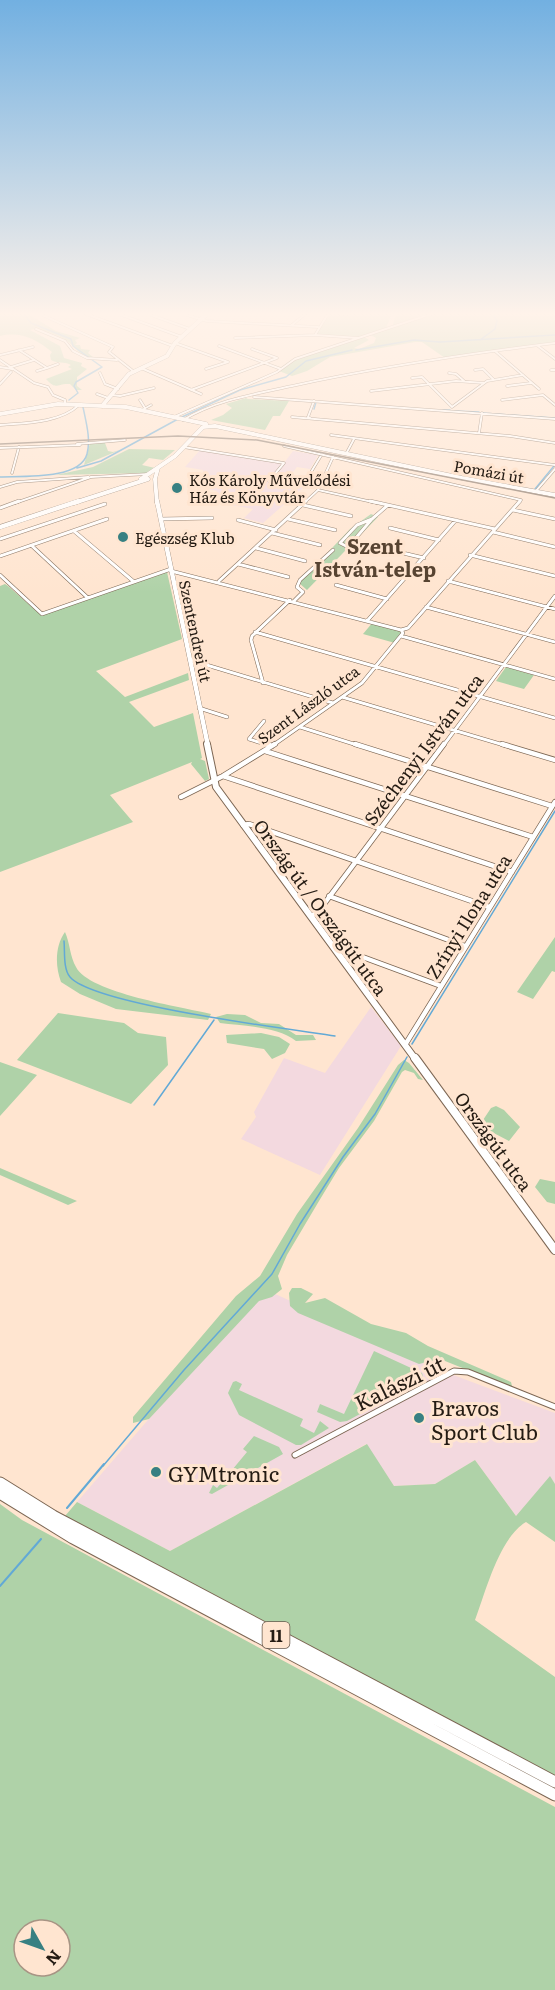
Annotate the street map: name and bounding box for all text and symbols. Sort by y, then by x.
street label: Pomázi út [452,454,526,488]
place label: Kós Károly Művelődési Ház és Könyvtár [189,468,351,508]
marker: Kós Károly Művelődési Ház és Könyvtár [170,481,184,495]
place label: Egészség Klub [135,526,235,549]
marker: Egészség Klub [116,530,130,544]
district label: Szent István-telep [314,530,436,583]
street label: Szentendrei út [174,578,218,684]
street label: Szent László utca [252,659,365,749]
street label: Széchenyi István utca [357,667,489,831]
street label: Ország út / Országút utca [248,813,395,1001]
street label: Zrínyi Ilona utca [419,848,517,984]
street label: Országút utca [449,1086,540,1197]
street label: Kalászi út [349,1347,450,1417]
place label: Bravos Sport Club [431,1391,538,1446]
marker: Bravos Sport Club [412,1411,426,1425]
place label: GYMtronic [168,1457,279,1488]
marker: GYMtronic [149,1465,163,1479]
road number: 11 [262,1622,290,1648]
north arrow [12,1918,72,1978]
text: N [41,1945,68,1971]

